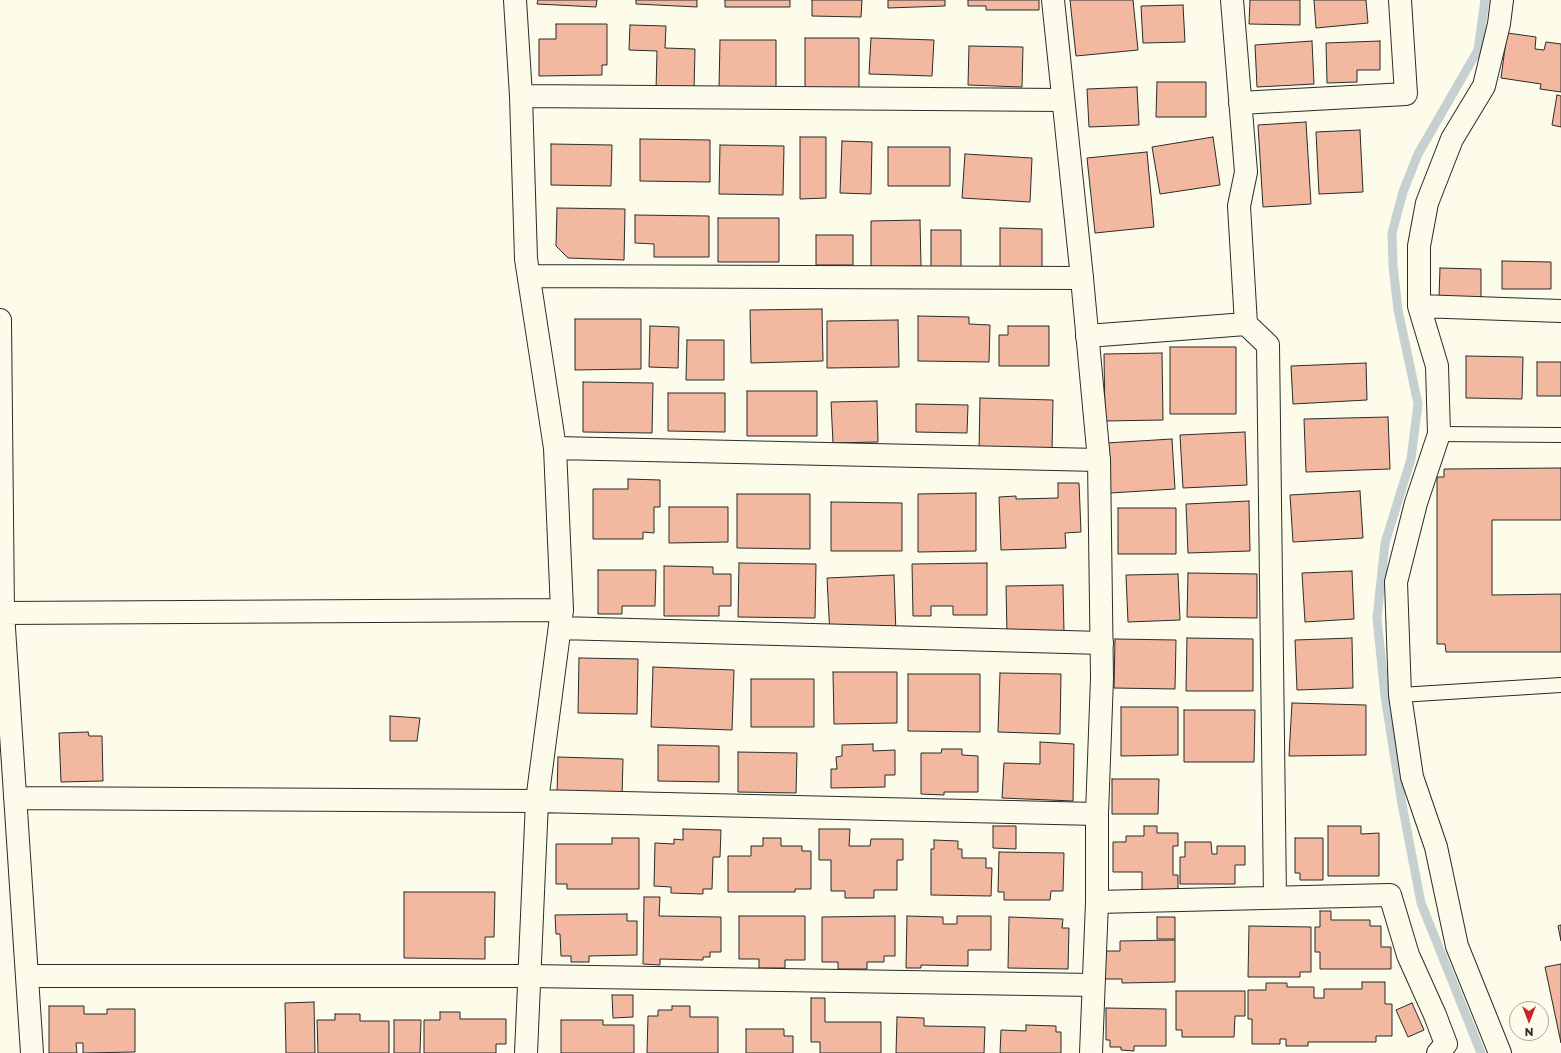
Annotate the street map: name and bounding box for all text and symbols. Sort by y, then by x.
north arrow [1509,1001,1549,1041]
text: N [1525,1025,1533,1039]

